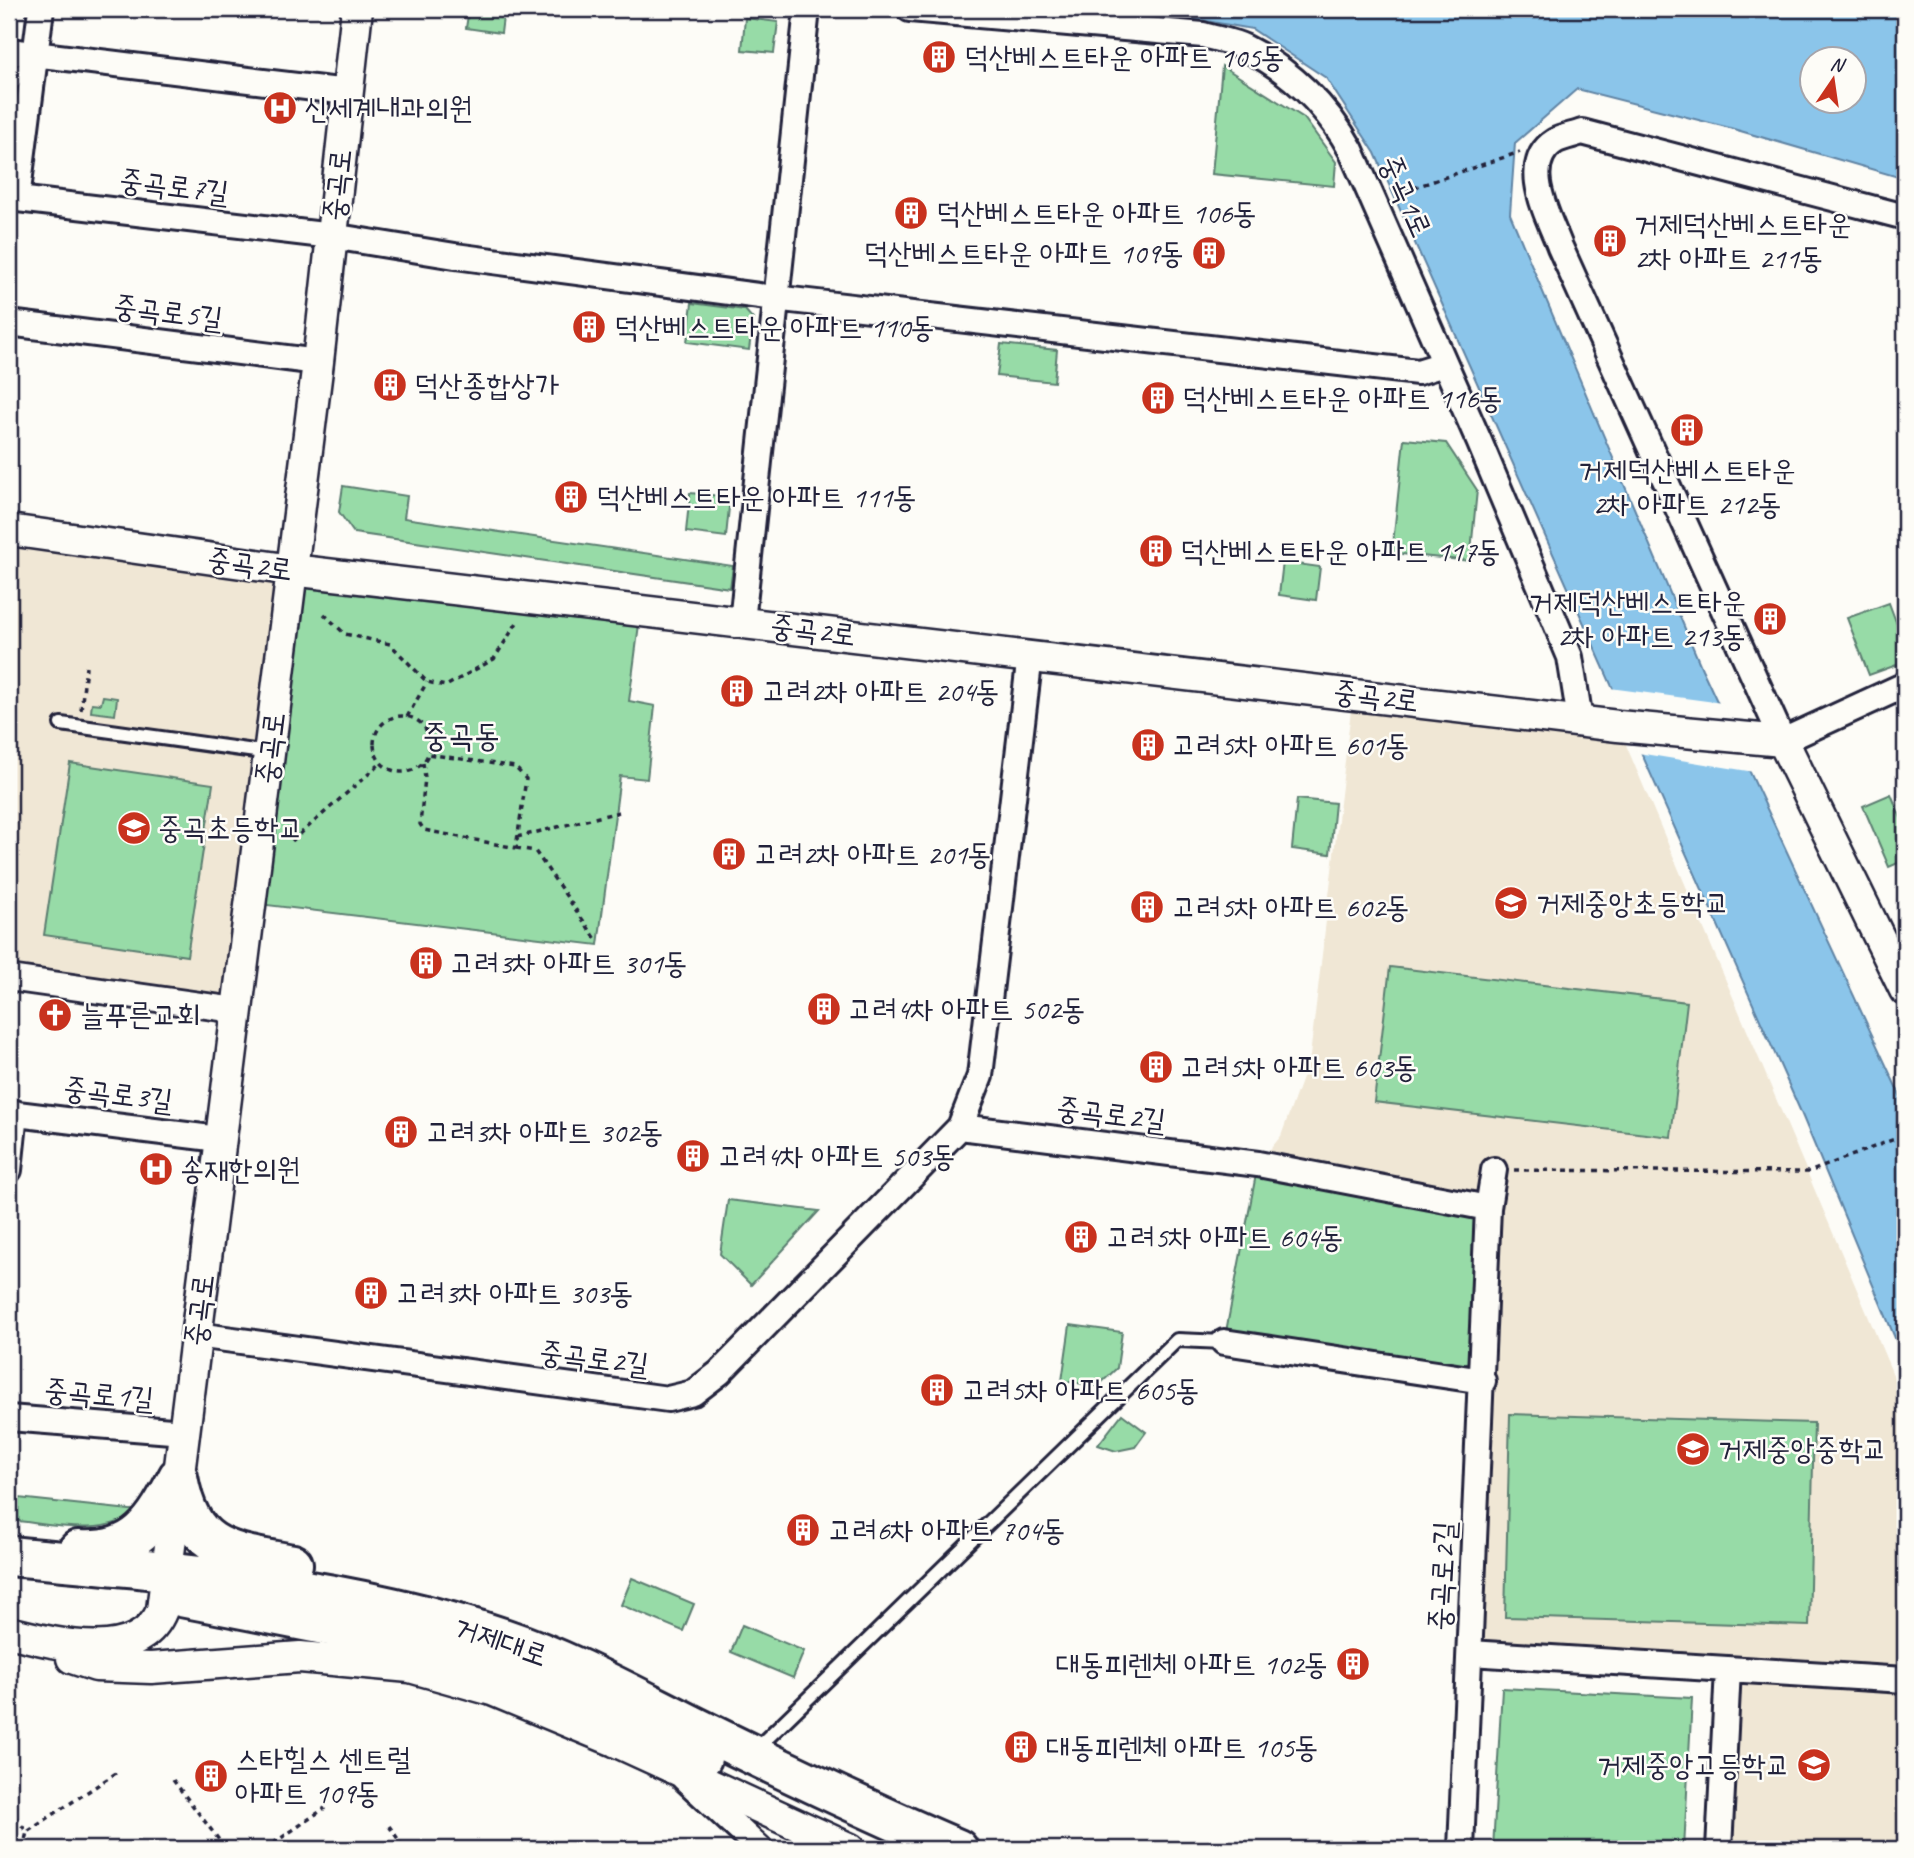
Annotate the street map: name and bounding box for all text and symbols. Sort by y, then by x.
building icon: 덕산베스트타운 아파트 105동 [920,38,958,76]
place label: 덕산베스트타운 아파트 105동 [964,38,1285,76]
north arrow [1798,46,1868,116]
text: N [1828,51,1848,78]
hospital icon: 신세계내과의원 [261,89,299,127]
place label: 신세계내과의원 [304,89,473,127]
street label: 중곡로 [314,147,360,223]
street label: 중곡1로 [1371,149,1441,243]
street label: 중곡로7길 [117,160,231,212]
building icon: 덕산베스트타운 아파트 106동 [892,194,930,232]
place label: 덕산베스트타운 아파트 106동 [936,194,1257,232]
place label: 거제덕산베스트타운 2차 아파트 211동 [1634,205,1851,277]
building icon: 거제덕산베스트타운 2차 아파트 211동 [1591,222,1629,260]
place label: 덕산베스트타운 아파트 109동 [863,234,1184,272]
building icon: 덕산베스트타운 아파트 109동 [1190,234,1228,272]
street label: 중곡로5길 [111,286,225,338]
building icon: 덕산베스트타운 아파트 110동 [570,308,608,346]
place label: 덕산베스트타운 아파트 110동 [614,308,935,346]
building icon: 덕산종합상가 [371,366,409,404]
place label: 덕산종합상가 [414,366,559,404]
building icon: 덕산베스트타운 아파트 116동 [1139,379,1177,417]
place label: 덕산베스트타운 아파트 116동 [1182,379,1503,417]
building icon: 거제덕산베스트타운 2차 아파트 212동 [1668,411,1706,449]
place label: 거제덕산베스트타운 2차 아파트 212동 [1578,451,1796,523]
building icon: 덕산베스트타운 아파트 111동 [552,478,590,516]
place label: 덕산베스트타운 아파트 111동 [596,478,917,516]
building icon: 덕산베스트타운 아파트 117동 [1137,532,1175,570]
place label: 덕산베스트타운 아파트 117동 [1180,532,1501,570]
street label: 중곡2로 [205,539,295,589]
place label: 거제덕산베스트타운 2차 아파트 213동 [1529,583,1746,655]
building icon: 거제덕산베스트타운 2차 아파트 213동 [1751,600,1789,638]
street label: 중곡2로 [768,606,858,654]
building icon: 고려2차 아파트 204동 [718,672,756,710]
place label: 고려2차 아파트 204동 [762,672,1000,710]
street label: 중곡2로 [1331,672,1421,720]
street label: 중곡로 [247,710,293,786]
district label: 중곡동 [422,715,500,756]
building icon: 고려5차 아파트 601동 [1129,726,1167,764]
place label: 고려5차 아파트 601동 [1172,726,1410,764]
school or university icon: 중곡초등학교 [115,809,153,847]
place label: 중곡초등학교 [158,809,303,847]
building icon: 고려2차 아파트 201동 [710,835,748,873]
place label: 고려2차 아파트 201동 [754,835,992,873]
school or university icon: 거제중앙초등학교 [1492,884,1530,922]
place label: 거제중앙초등학교 [1536,884,1729,922]
building icon: 고려5차 아파트 602동 [1128,888,1166,926]
place label: 고려5차 아파트 602동 [1172,888,1410,926]
building icon: 고려3차 아파트 301동 [407,944,445,982]
place label: 고려3차 아파트 301동 [450,944,688,982]
building icon: 고려4차 아파트 502동 [805,990,843,1028]
place label: 고려4차 아파트 502동 [848,990,1086,1028]
church icon: 늘푸른교회 [36,996,74,1034]
place label: 늘푸른교회 [80,996,201,1034]
building icon: 고려5차 아파트 603동 [1137,1048,1175,1086]
place label: 고려5차 아파트 603동 [1180,1048,1418,1086]
street label: 중곡로3길 [61,1068,175,1120]
street label: 중곡로2길 [1054,1088,1168,1140]
building icon: 고려3차 아파트 302동 [382,1113,420,1151]
place label: 고려3차 아파트 302동 [426,1113,664,1151]
building icon: 고려4차 아파트 503동 [674,1137,712,1175]
place label: 고려4차 아파트 503동 [718,1137,956,1175]
hospital icon: 송재한의원 [137,1150,175,1188]
place label: 송재한의원 [180,1150,301,1188]
building icon: 고려5차 아파트 604동 [1062,1218,1100,1256]
place label: 고려5차 아파트 604동 [1106,1218,1344,1256]
street label: 중곡로 [176,1272,222,1348]
building icon: 고려3차 아파트 303동 [352,1274,390,1312]
place label: 고려3차 아파트 303동 [396,1274,634,1312]
street label: 중곡로2길 [537,1332,651,1384]
street label: 중곡로1길 [43,1370,155,1418]
building icon: 고려5차 아파트 605동 [918,1371,956,1409]
place label: 고려5차 아파트 605동 [962,1371,1200,1409]
school or university icon: 거제중앙중학교 [1674,1430,1712,1468]
place label: 거제중앙중학교 [1718,1430,1887,1468]
building icon: 고려6차 아파트 704동 [784,1511,822,1549]
place label: 고려6차 아파트 704동 [828,1511,1066,1549]
street label: 중곡로2길 [1420,1520,1464,1632]
street label: 거제대로 [449,1607,553,1675]
place label: 대동피렌체 아파트 102동 [1056,1645,1328,1683]
building icon: 대동피렌체 아파트 102동 [1334,1645,1372,1683]
building icon: 대동피렌체 아파트 105동 [1002,1728,1040,1766]
place label: 대동피렌체 아파트 105동 [1046,1728,1318,1766]
place label: 스타힐스 센트럴 아파트 109동 [235,1740,411,1812]
place label: 거제중앙고등학교 [1597,1746,1790,1784]
school or university icon: 거제중앙고등학교 [1795,1746,1833,1784]
building icon: 스타힐스 센트럴 아파트 109동 [192,1757,230,1795]

